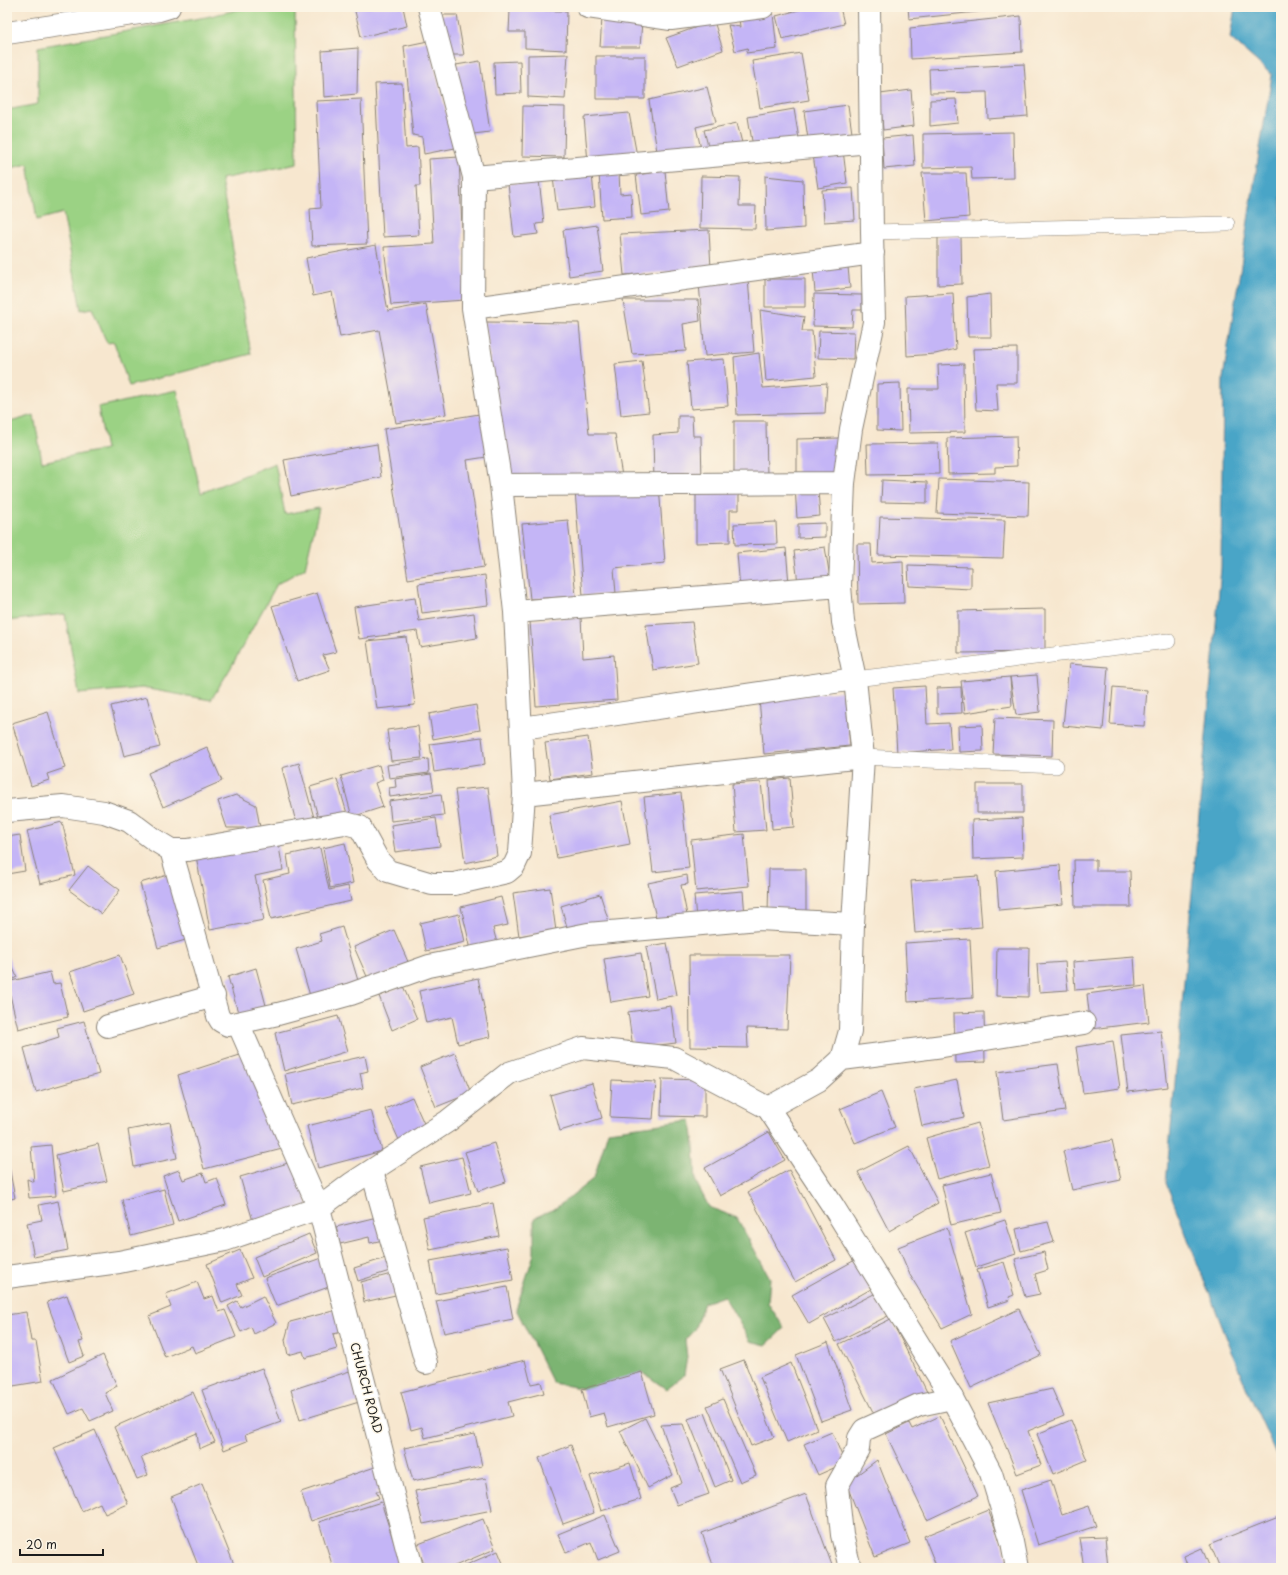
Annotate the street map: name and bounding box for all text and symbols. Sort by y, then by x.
street label: CHURCH ROAD [346,1340,388,1435]
scale bar [20,1531,103,1557]
text: 20 m [26,1535,57,1553]

